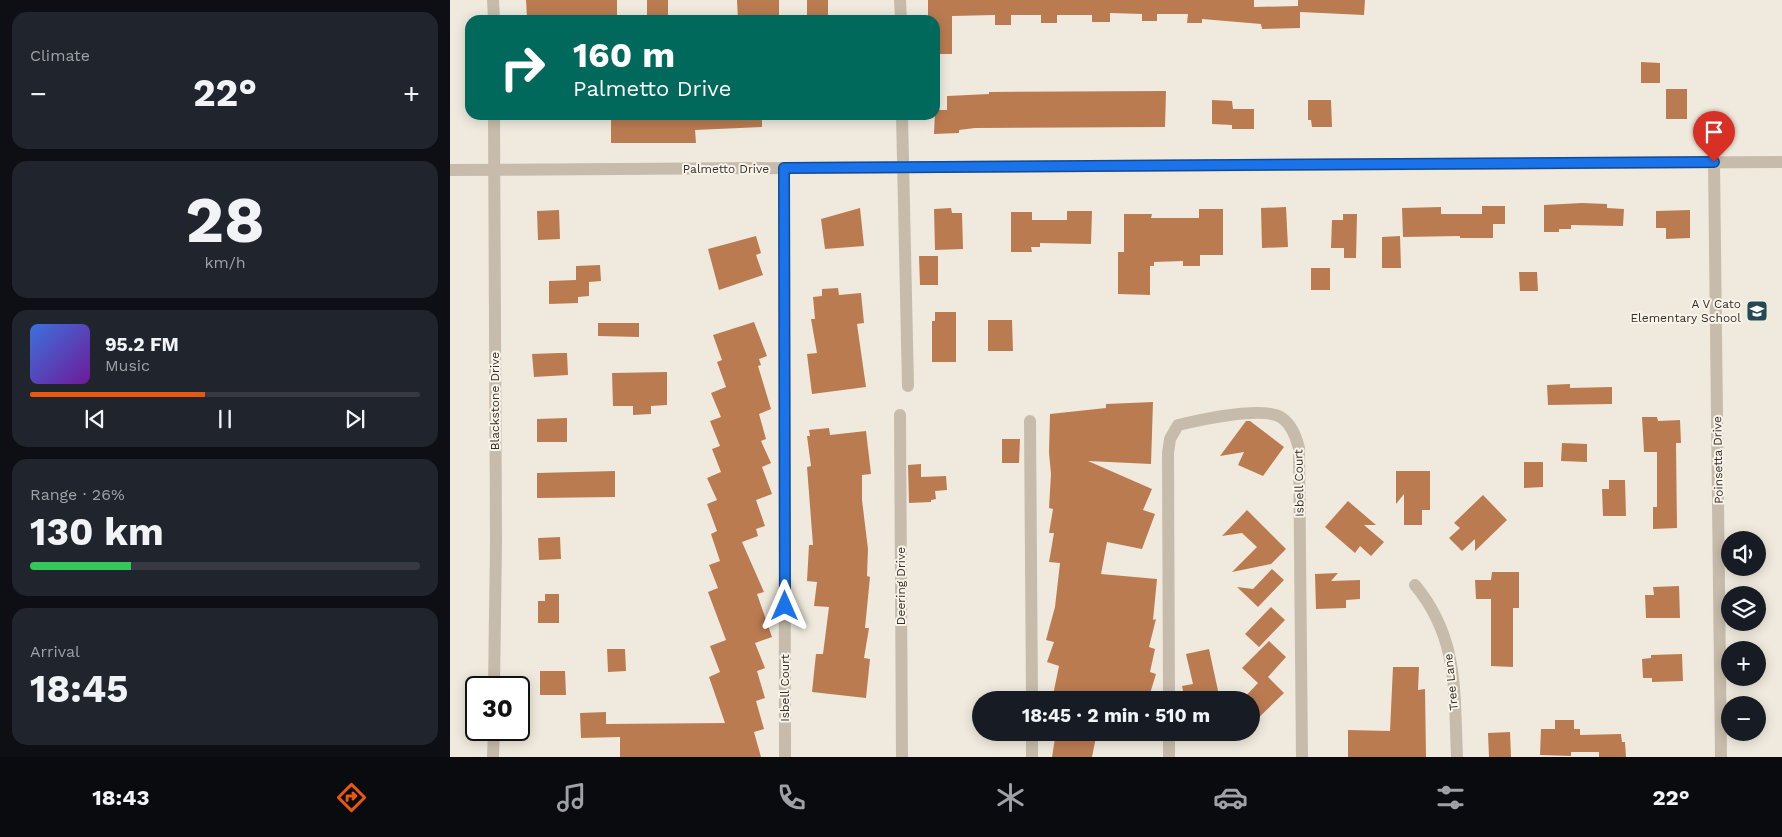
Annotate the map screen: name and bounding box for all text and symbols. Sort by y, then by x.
text: 160 m [573,34,675,76]
icon: right [490,35,555,100]
text: Climate [30,46,90,65]
text: 22° [193,71,257,115]
text: Palmetto Drive [573,76,731,101]
text: − [30,77,47,110]
text: + [403,77,420,110]
pin [1693,111,1735,162]
icon: arrive [1700,118,1728,146]
street label: Palmetto Drive [683,162,769,176]
text: 28 [185,182,265,258]
text: km/h [204,253,246,272]
place label: A V Cato Elementary School [1630,297,1741,325]
school or university icon: A V Cato Elementary School [1745,299,1769,323]
text: 95.2 FM [105,333,179,356]
street label: Blackstone Drive [488,352,502,450]
text: Music [105,356,150,375]
icon: previous [81,405,109,433]
icon: pause [211,405,239,433]
icon: next [341,405,369,433]
street label: Poinsetta Drive [1710,416,1726,504]
street label: Isbell Court [1291,449,1307,517]
text: Range · 26% [30,485,125,504]
text: 130 km [30,510,164,554]
map controls [1721,531,1766,741]
button: sound [1721,531,1766,576]
street label: Deering Drive [894,547,908,625]
position arrow [758,579,810,631]
button: layers [1721,586,1766,631]
button: + [1721,641,1766,686]
text: Arrival [30,642,80,661]
street label: Tree Lane [1441,653,1461,711]
street label: Isbell Court [778,654,792,722]
text: 18:45 [30,667,128,711]
speed limit sign: 30 [465,676,530,741]
button: − [1721,696,1766,741]
text: 18:45 · 2 min · 510 m [1022,704,1210,727]
icon: directions [334,780,369,815]
icon: music [554,780,589,815]
icon: phone [774,780,809,815]
icon: climate [993,780,1028,815]
icon: car [1213,780,1248,815]
icon: filters [1433,780,1468,815]
text: 18:43 [92,785,150,810]
text: 22° [1652,785,1690,810]

